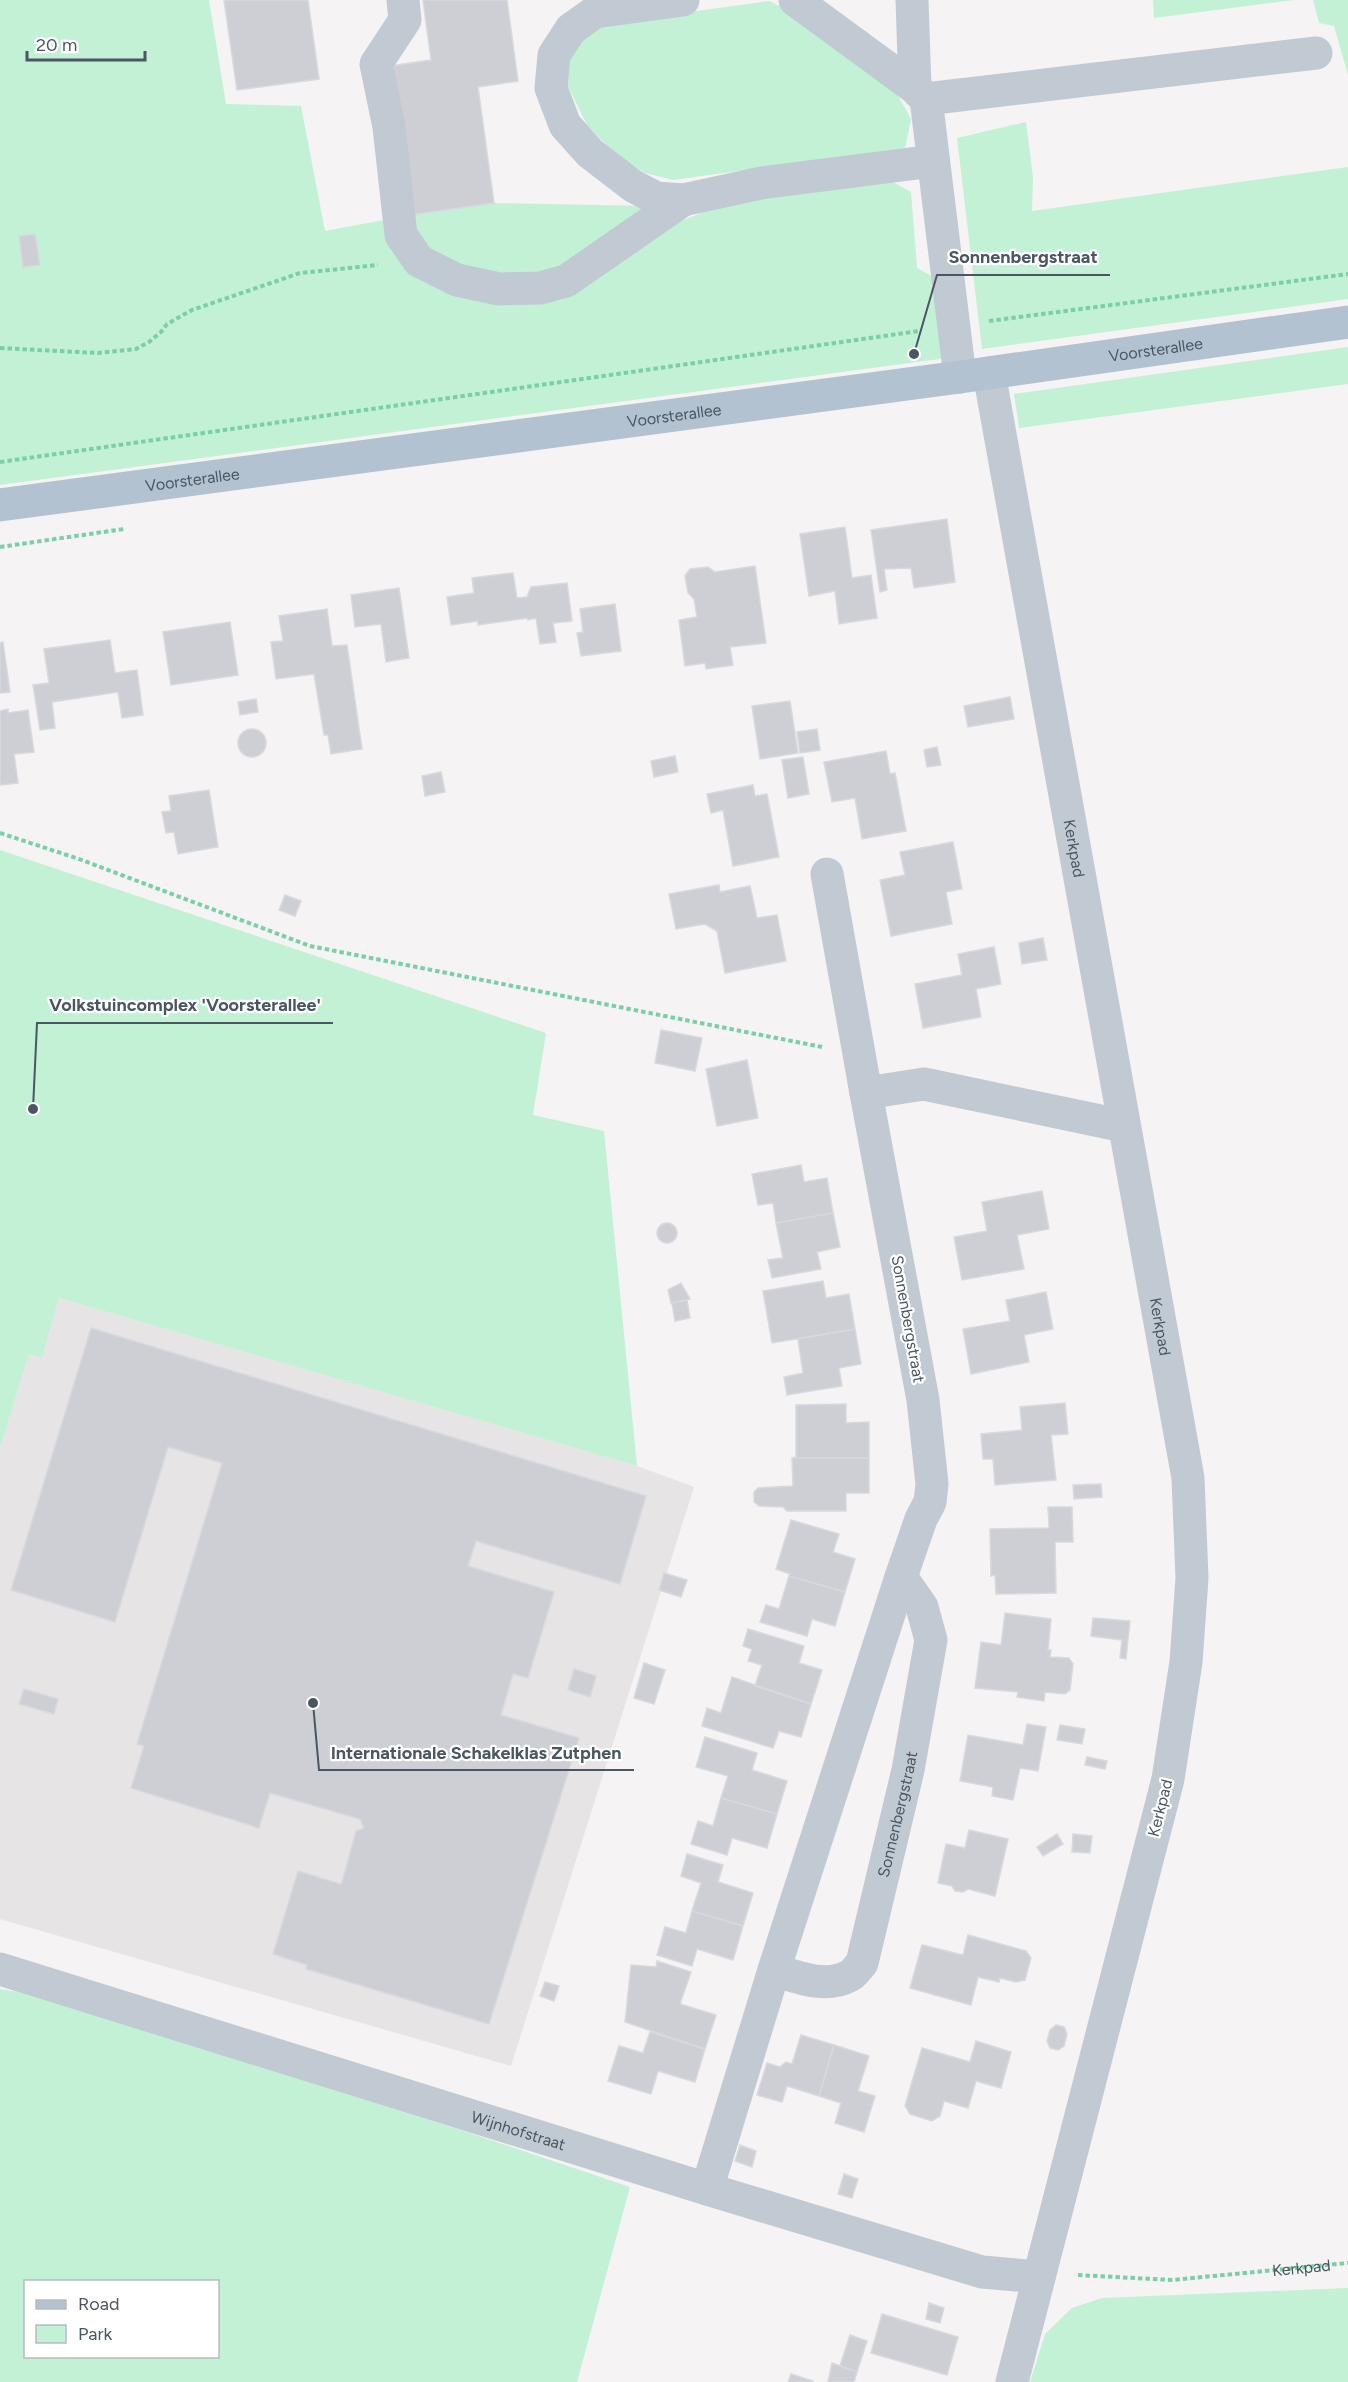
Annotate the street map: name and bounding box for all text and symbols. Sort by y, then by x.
scale bar [27,24,146,62]
text: 20 m [36,34,77,56]
callout: Sonnenbergstraat [937,239,1110,275]
text: Sonnenbergstraat [948,246,1098,268]
street label: Voorsterallee [1107,333,1204,365]
street label: Voorsterallee [626,399,723,431]
street label: Voorsterallee [144,464,241,495]
street label: Kerkpad [1060,818,1089,879]
callout: Volkstuincomplex 'Voorsterallee' [37,987,333,1023]
text: Volkstuincomplex 'Voorsterallee' [49,994,321,1016]
street label: Sonnenbergstraat [887,1254,929,1384]
street label: Kerkpad [1146,1296,1175,1357]
callout: Internationale Schakelklas Zutphen [319,1734,634,1770]
text: Internationale Schakelklas Zutphen [331,1742,621,1764]
street label: Sonnenbergstraat [873,1750,921,1879]
street label: Kerkpad [1144,1777,1176,1839]
street label: Wijnhofstraat [469,2107,568,2154]
street label: Kerkpad [1271,2255,1331,2280]
legend [24,2280,219,2358]
text: Road [78,2293,119,2315]
text: Park [78,2323,113,2345]

